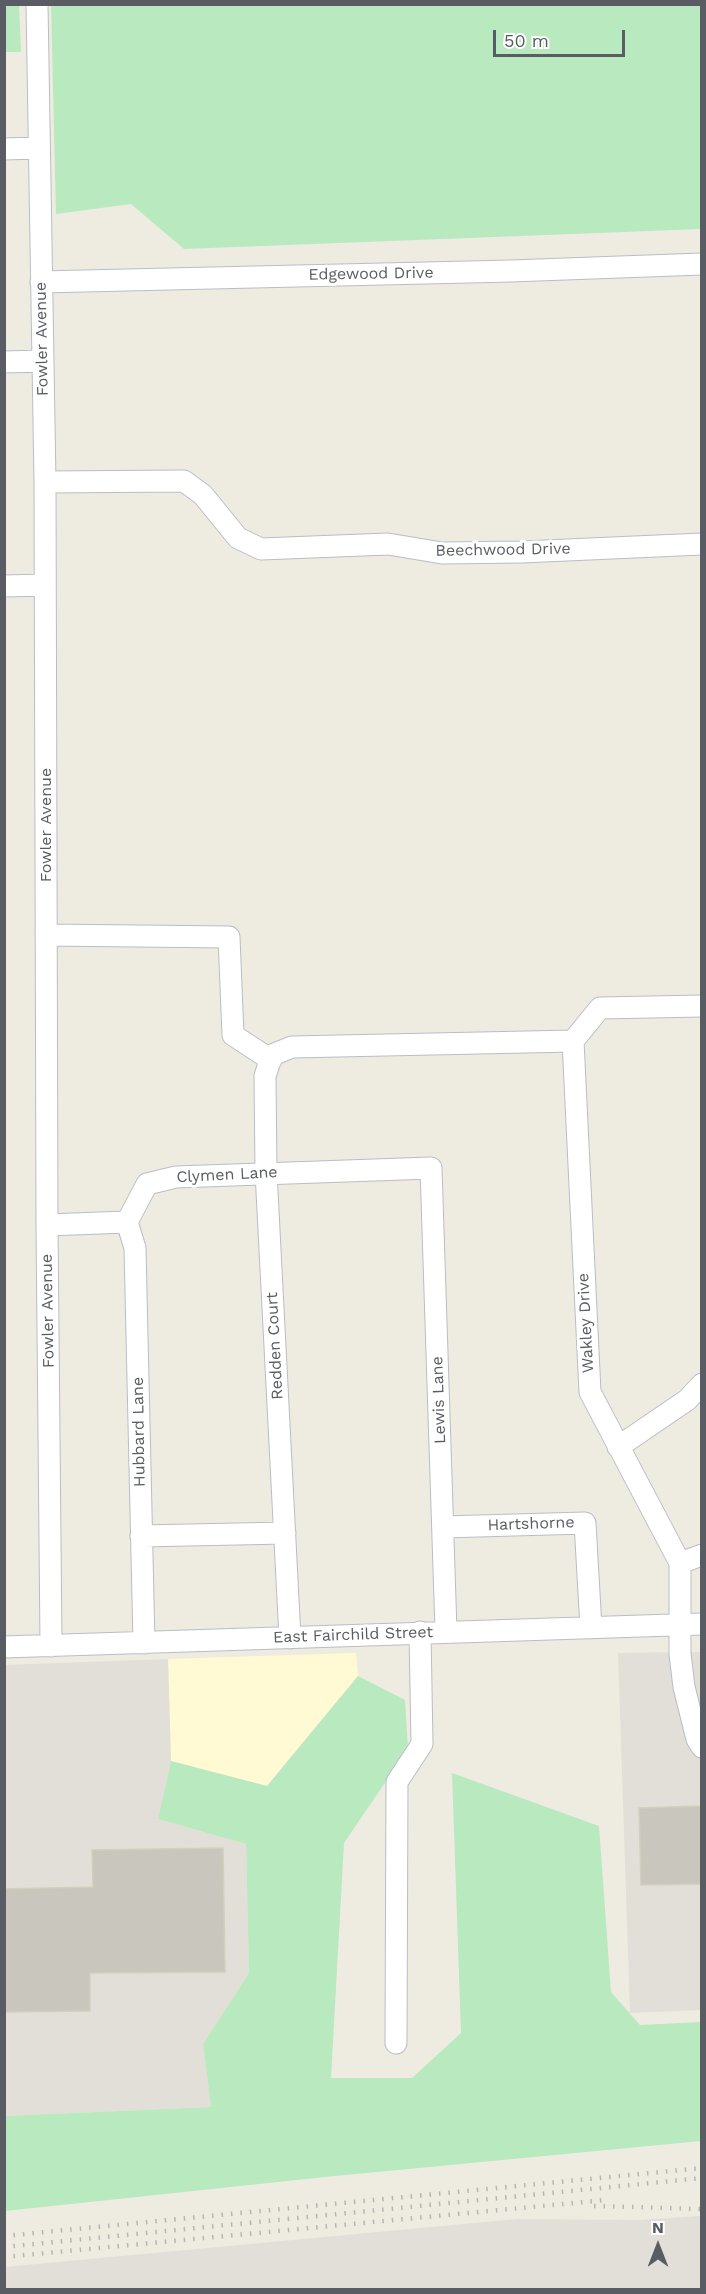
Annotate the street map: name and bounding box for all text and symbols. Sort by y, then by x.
scale bar [496,18,628,56]
text: 50 m [504,30,549,51]
street label: Edgewood Drive [308,263,434,285]
street label: Fowler Avenue [31,282,53,396]
street label: Beechwood Drive [435,539,571,561]
street label: Fowler Avenue [36,768,56,882]
street label: Clymen Lane [176,1163,278,1187]
street label: Fowler Avenue [37,1254,59,1368]
street label: Wakley Drive [574,1273,598,1373]
street label: Redden Court [263,1292,287,1400]
street label: Lewis Lane [428,1356,450,1444]
street label: Hubbard Lane [128,1377,150,1487]
street label: Hartshorne [487,1513,575,1535]
street label: East Fairchild Street [273,1623,433,1647]
north arrow [628,2216,688,2276]
text: N [652,2218,664,2237]

